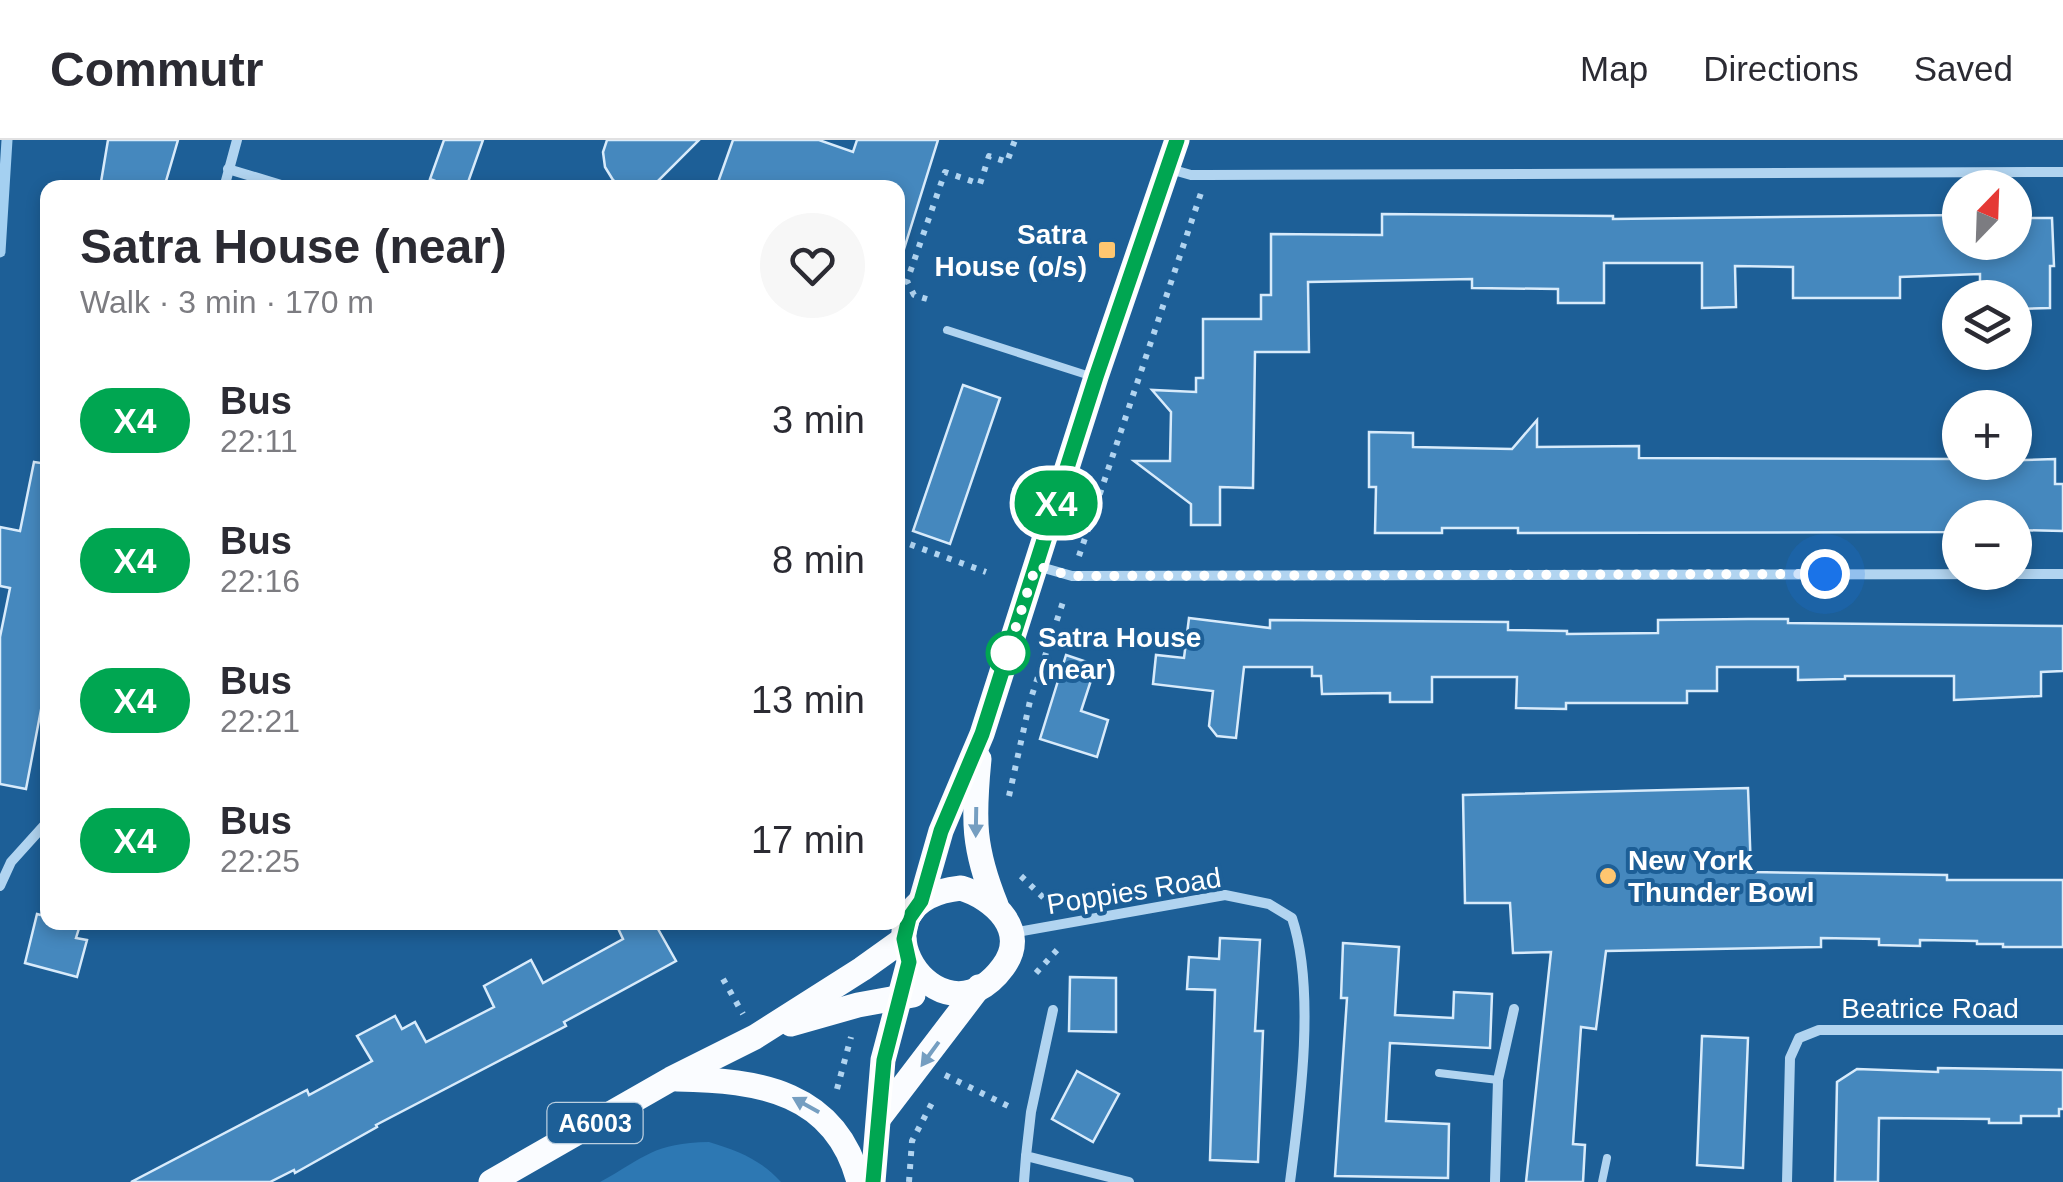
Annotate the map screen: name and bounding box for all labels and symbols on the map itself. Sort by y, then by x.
north arrow [1942,170,2032,260]
place label: Satra House (o/s) [935,219,1087,282]
marker: Satra House (o/s) [1096,239,1118,261]
line badge: X4 [1011,470,1101,536]
your location [1800,549,1850,599]
place label: Satra House (near) [1038,622,1201,685]
marker: Satra House (near) [987,632,1029,674]
one-way arrow [967,807,983,839]
place label: New York Thunder Bowl [1628,845,1815,908]
street label: Poppies Road [1045,862,1223,920]
marker: New York Thunder Bowl [1597,865,1619,887]
street label: Beatrice Road [1841,993,2019,1024]
one-way arrow [921,1041,941,1067]
one-way arrow [791,1097,820,1114]
road number: A6003 [548,1103,642,1143]

